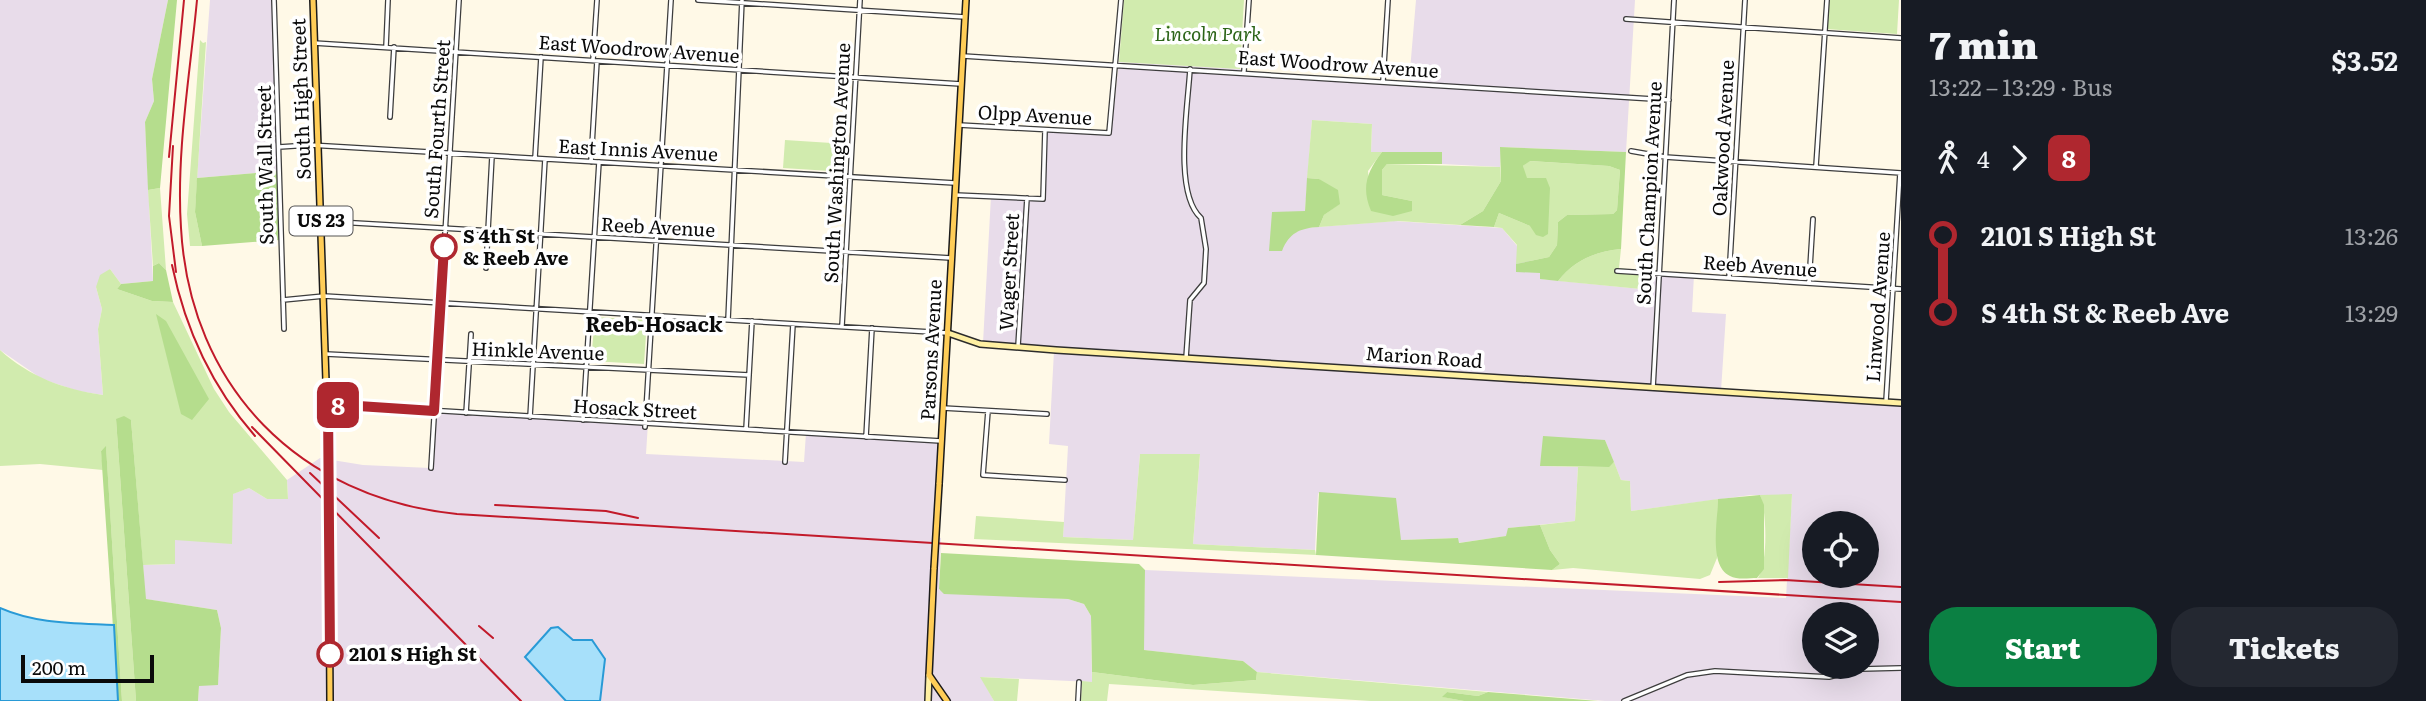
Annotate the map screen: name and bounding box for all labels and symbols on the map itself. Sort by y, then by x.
street label: South High Street [283,18,317,180]
park label: Lincoln Park [1154,19,1262,47]
street label: East Woodrow Avenue [538,27,741,69]
street label: South Fourth Street [416,38,456,219]
street label: South Washington Avenue [816,42,856,284]
street label: East Woodrow Avenue [1237,42,1440,84]
street label: Oakwood Avenue [1704,59,1740,217]
street label: South Champion Avenue [1628,80,1668,306]
street label: South Wall Street [249,85,279,245]
street label: Olpp Avenue [977,97,1093,131]
street label: East Innis Avenue [557,131,719,167]
road number: US 23 [290,206,352,236]
street label: Reeb Avenue [600,209,716,243]
street label: Wager Street [991,212,1025,331]
place label: S 4th St & Reeb Ave [463,221,569,271]
street label: Linwood Avenue [1858,231,1896,383]
marker: S 4th St & Reeb Ave [431,234,457,260]
street label: Reeb Avenue [1702,247,1818,283]
street label: Parsons Avenue [912,278,948,421]
district label: Reeb-Hosack [585,307,724,338]
street label: Hinkle Avenue [471,334,605,366]
street label: Marion Road [1365,338,1484,374]
line badge: 8 [315,382,361,428]
street label: Hosack Street [572,391,698,425]
place label: 2101 S High St [349,639,478,667]
marker: 2101 S High St [317,641,343,667]
scale bar [21,652,154,684]

